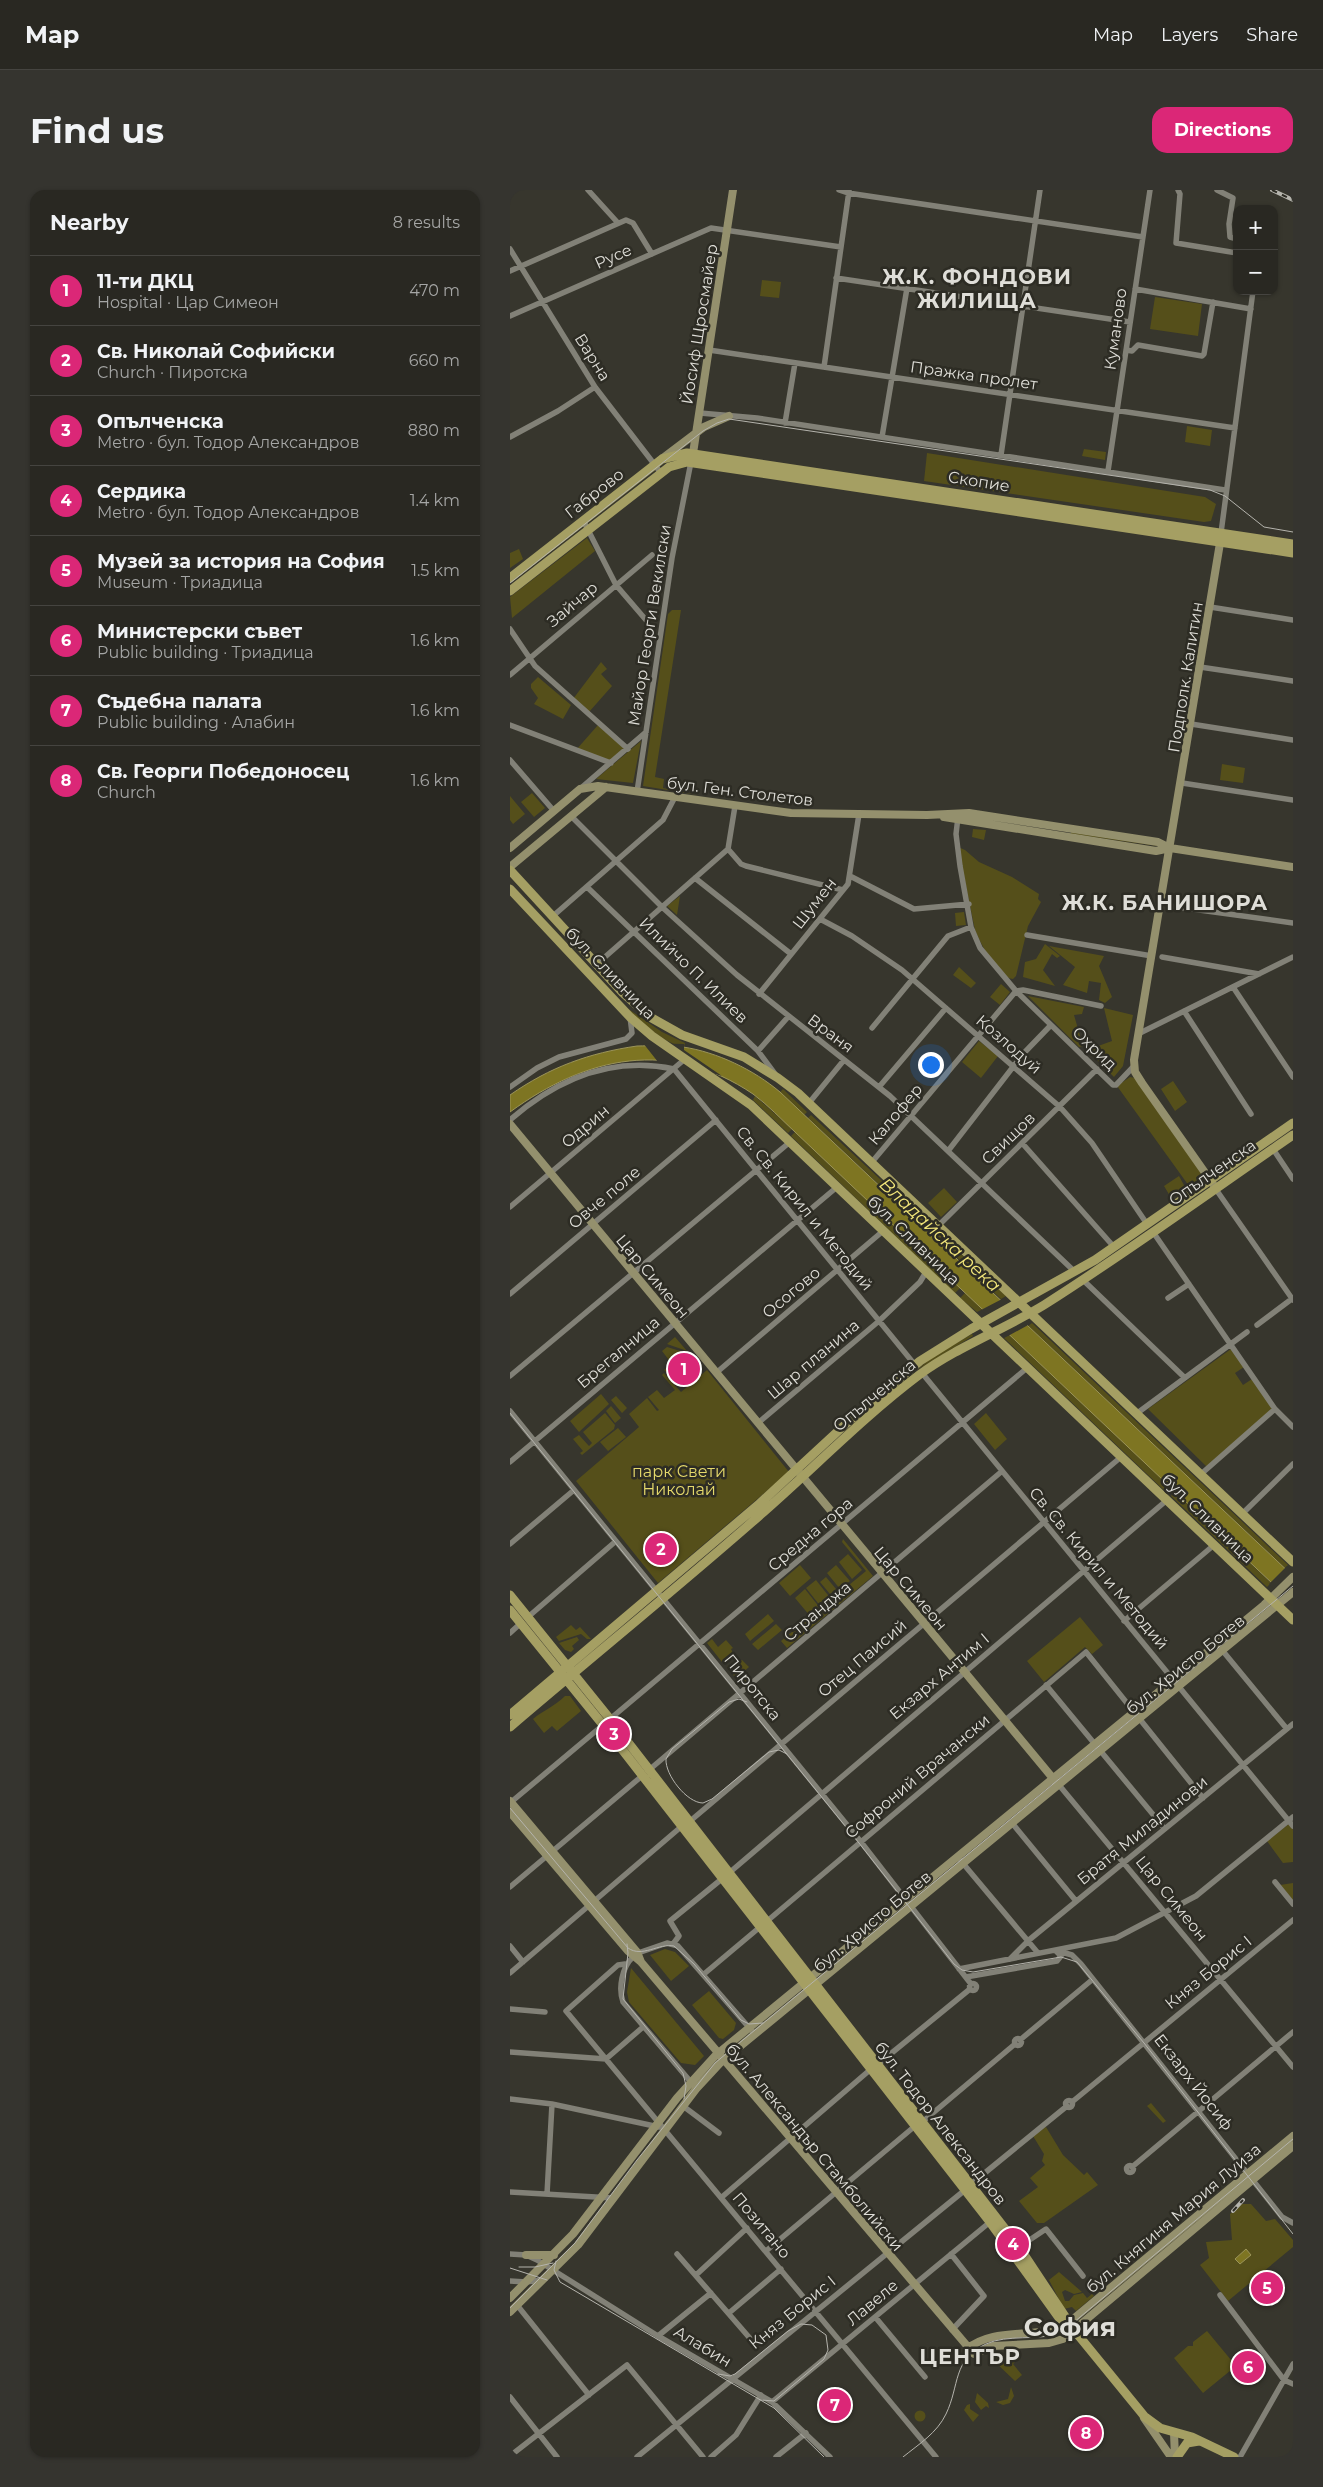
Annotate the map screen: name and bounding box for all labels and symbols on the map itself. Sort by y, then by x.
street label: Русе [592,240,635,273]
street label: Йосиф Щросмайер [677,243,722,406]
district label: Ж.К. ФОНДОВИ ЖИЛИЩА [882,264,1072,313]
street label: Куманово [1100,287,1131,371]
street label: Варна [571,330,615,385]
street label: Пражка пролет [909,357,1039,394]
street label: Габрово [561,464,628,522]
street label: Скопие [947,467,1011,496]
street label: Майор Георги Векилски [624,523,675,727]
street label: Зайчар [543,578,601,631]
street label: Подполк. Калитин [1164,600,1207,754]
street label: бул. Ген. Столетов [666,773,814,810]
street label: Шумен [789,874,840,933]
district label: Ж.К. БАНИШОРА [1062,890,1268,915]
street label: Илийчо П. Илиев [635,914,752,1027]
street label: бул. Сливница [562,923,659,1023]
street label: Враня [804,1010,857,1057]
street label: Козлодуй [972,1011,1045,1078]
street label: Охрид [1069,1023,1121,1074]
your location [918,1052,944,1078]
street label: Калофер [864,1080,926,1149]
street label: Одрин [558,1101,613,1152]
street label: Свищов [978,1108,1039,1168]
street label: Св. Св. Кирил и Методий [732,1122,877,1294]
street label: Опълченска [1165,1135,1259,1209]
street label: Овче поле [565,1162,644,1233]
water label: Владайска река [875,1173,1005,1297]
street label: бул. Сливница [864,1192,964,1289]
street label: Цар Симеон [612,1230,693,1322]
street label: Осогово [758,1263,824,1322]
street label: Брегалница [573,1312,663,1392]
street label: Шар планина [763,1315,863,1403]
pin: 1 [668,1350,700,1388]
street label: Опълченска [829,1355,919,1435]
park label: парк Свети Николай [632,1462,726,1499]
street label: бул. Сливница [1158,1470,1258,1567]
street label: Св. Св. Кирил и Методий [1025,1483,1172,1653]
street label: Средна гора [764,1494,856,1575]
pin: 2 [645,1530,677,1568]
street label: Цар Симеон [870,1542,951,1634]
street label: Странджа [780,1578,855,1645]
street label: бул. Христо Ботев [1122,1611,1249,1718]
street label: Отец Паисий [814,1616,911,1701]
street label: Екзарх Антим I [886,1629,993,1724]
street label: Пиротска [720,1650,785,1724]
street label: Софроний Врачански [841,1710,994,1843]
pin: 3 [598,1715,630,1753]
street label: Братя Миладинови [1073,1772,1211,1889]
street label: Цар Симеон [1132,1852,1212,1945]
street label: бул. Христо Ботев [810,1867,935,1976]
street label: Княз Борис I [1161,1932,1256,2013]
street label: Екзарх Йосиф [1150,2030,1237,2134]
street label: бул. Тодор Александров [871,2038,1010,2209]
street label: бул. Александър Стамболийски [722,2040,907,2255]
street label: бул. Княгиня Мария Луиза [1082,2140,1265,2297]
street label: Позитано [728,2188,795,2262]
pin: 4 [997,2225,1029,2263]
pin: 5 [1251,2269,1283,2307]
street label: Княз Борис I [745,2272,840,2353]
street label: Лавеле [843,2275,902,2329]
district label: София [1024,2311,1116,2343]
street label: Алабин [671,2322,735,2371]
district label: ЦЕНТЪР [919,2344,1021,2369]
pin: 6 [1232,2348,1264,2386]
pin: 7 [819,2386,851,2424]
pin: 8 [1070,2414,1102,2452]

